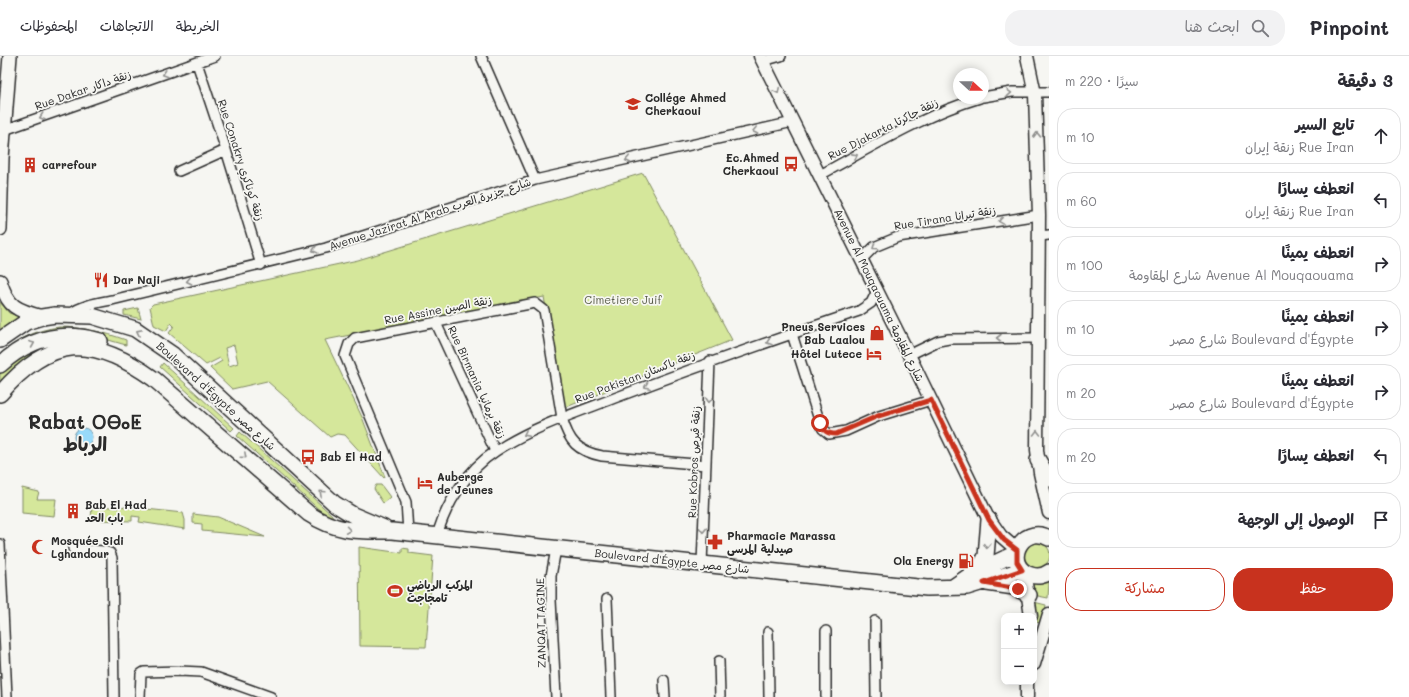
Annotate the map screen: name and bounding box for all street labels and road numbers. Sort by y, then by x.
street label: Rue Dakar زنقة داكار [33,66,133,113]
street label: Rue Djakarta زنقة جاكرتا [825,94,940,163]
street label: Rue Conakry زنقة كوناكري [213,97,268,223]
street label: Avenue Jazirat Al Arab شارع جزيرة العرب [327,174,533,255]
street label: Rue Tirana زنقة تيرانا [893,202,997,233]
street label: Avenue Al Mouqaouama شارع المقاومة [829,206,928,385]
street label: Rue Assine زنقة الصين [383,292,493,327]
street label: Rue Birmania زنقة برمانيا [444,323,510,441]
street label: Boulevard d'Égypte شارع مصر [152,338,279,455]
street label: Rue Pakistan زنقة باكستان [573,347,697,407]
street label: Rue Kobros زنقة قبرص [684,406,704,518]
street label: Boulevard d'Égypte شارع مصر [594,545,750,578]
street label: ZANQAT TAGINE [532,578,549,668]

